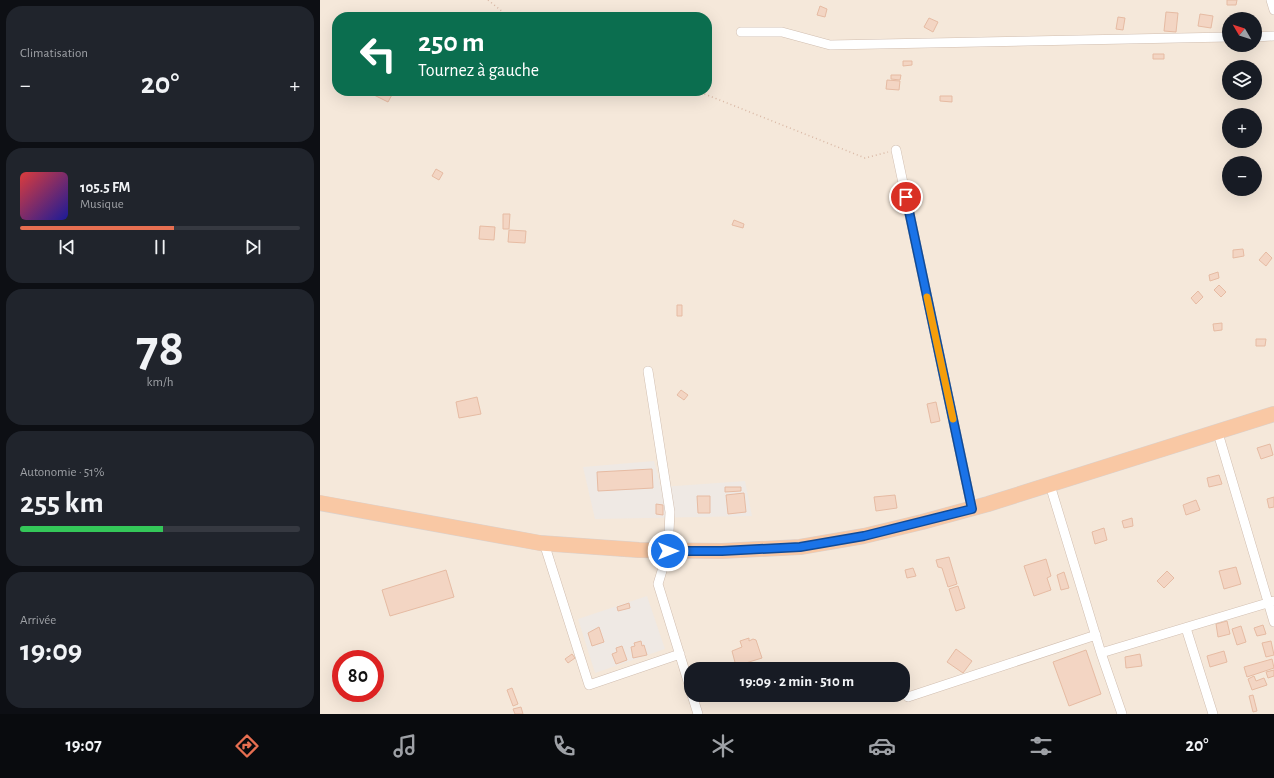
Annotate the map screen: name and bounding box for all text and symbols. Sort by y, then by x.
north arrow [1222,12,1262,52]
map controls [1222,12,1262,196]
icon: left [352,28,404,80]
text: 250 m [418,29,485,57]
text: Climatisation [20,47,88,60]
button: layers [1222,60,1262,100]
text: Tournez à gauche [418,62,539,80]
text: 20° [141,69,179,99]
text: − [20,74,31,96]
text: + [289,74,300,96]
button: + [1222,108,1262,148]
button: − [1222,156,1262,196]
text: 105.5 FM [80,180,131,195]
pin [889,180,923,214]
icon: arrive [895,186,917,208]
text: Musique [80,198,124,211]
icon: previous [56,236,78,258]
icon: pause [149,236,171,258]
icon: next [242,236,264,258]
text: 78 [136,323,184,375]
text: km/h [147,376,173,389]
text: Autonomie · 51% [20,466,105,479]
text: 255 km [20,488,104,518]
position arrow [647,530,689,572]
text: Arrivée [20,614,56,627]
text: 19:09 [20,636,82,666]
speed limit sign: 80 [332,650,384,702]
text: 19:09 · 2 min · 510 m [740,674,854,689]
icon: directions [233,732,261,760]
icon: music [391,732,419,760]
icon: phone [550,732,578,760]
icon: climate [709,732,737,760]
icon: car [868,732,896,760]
icon: filters [1027,732,1055,760]
text: 19:07 [65,737,102,755]
text: 20° [1185,737,1209,755]

